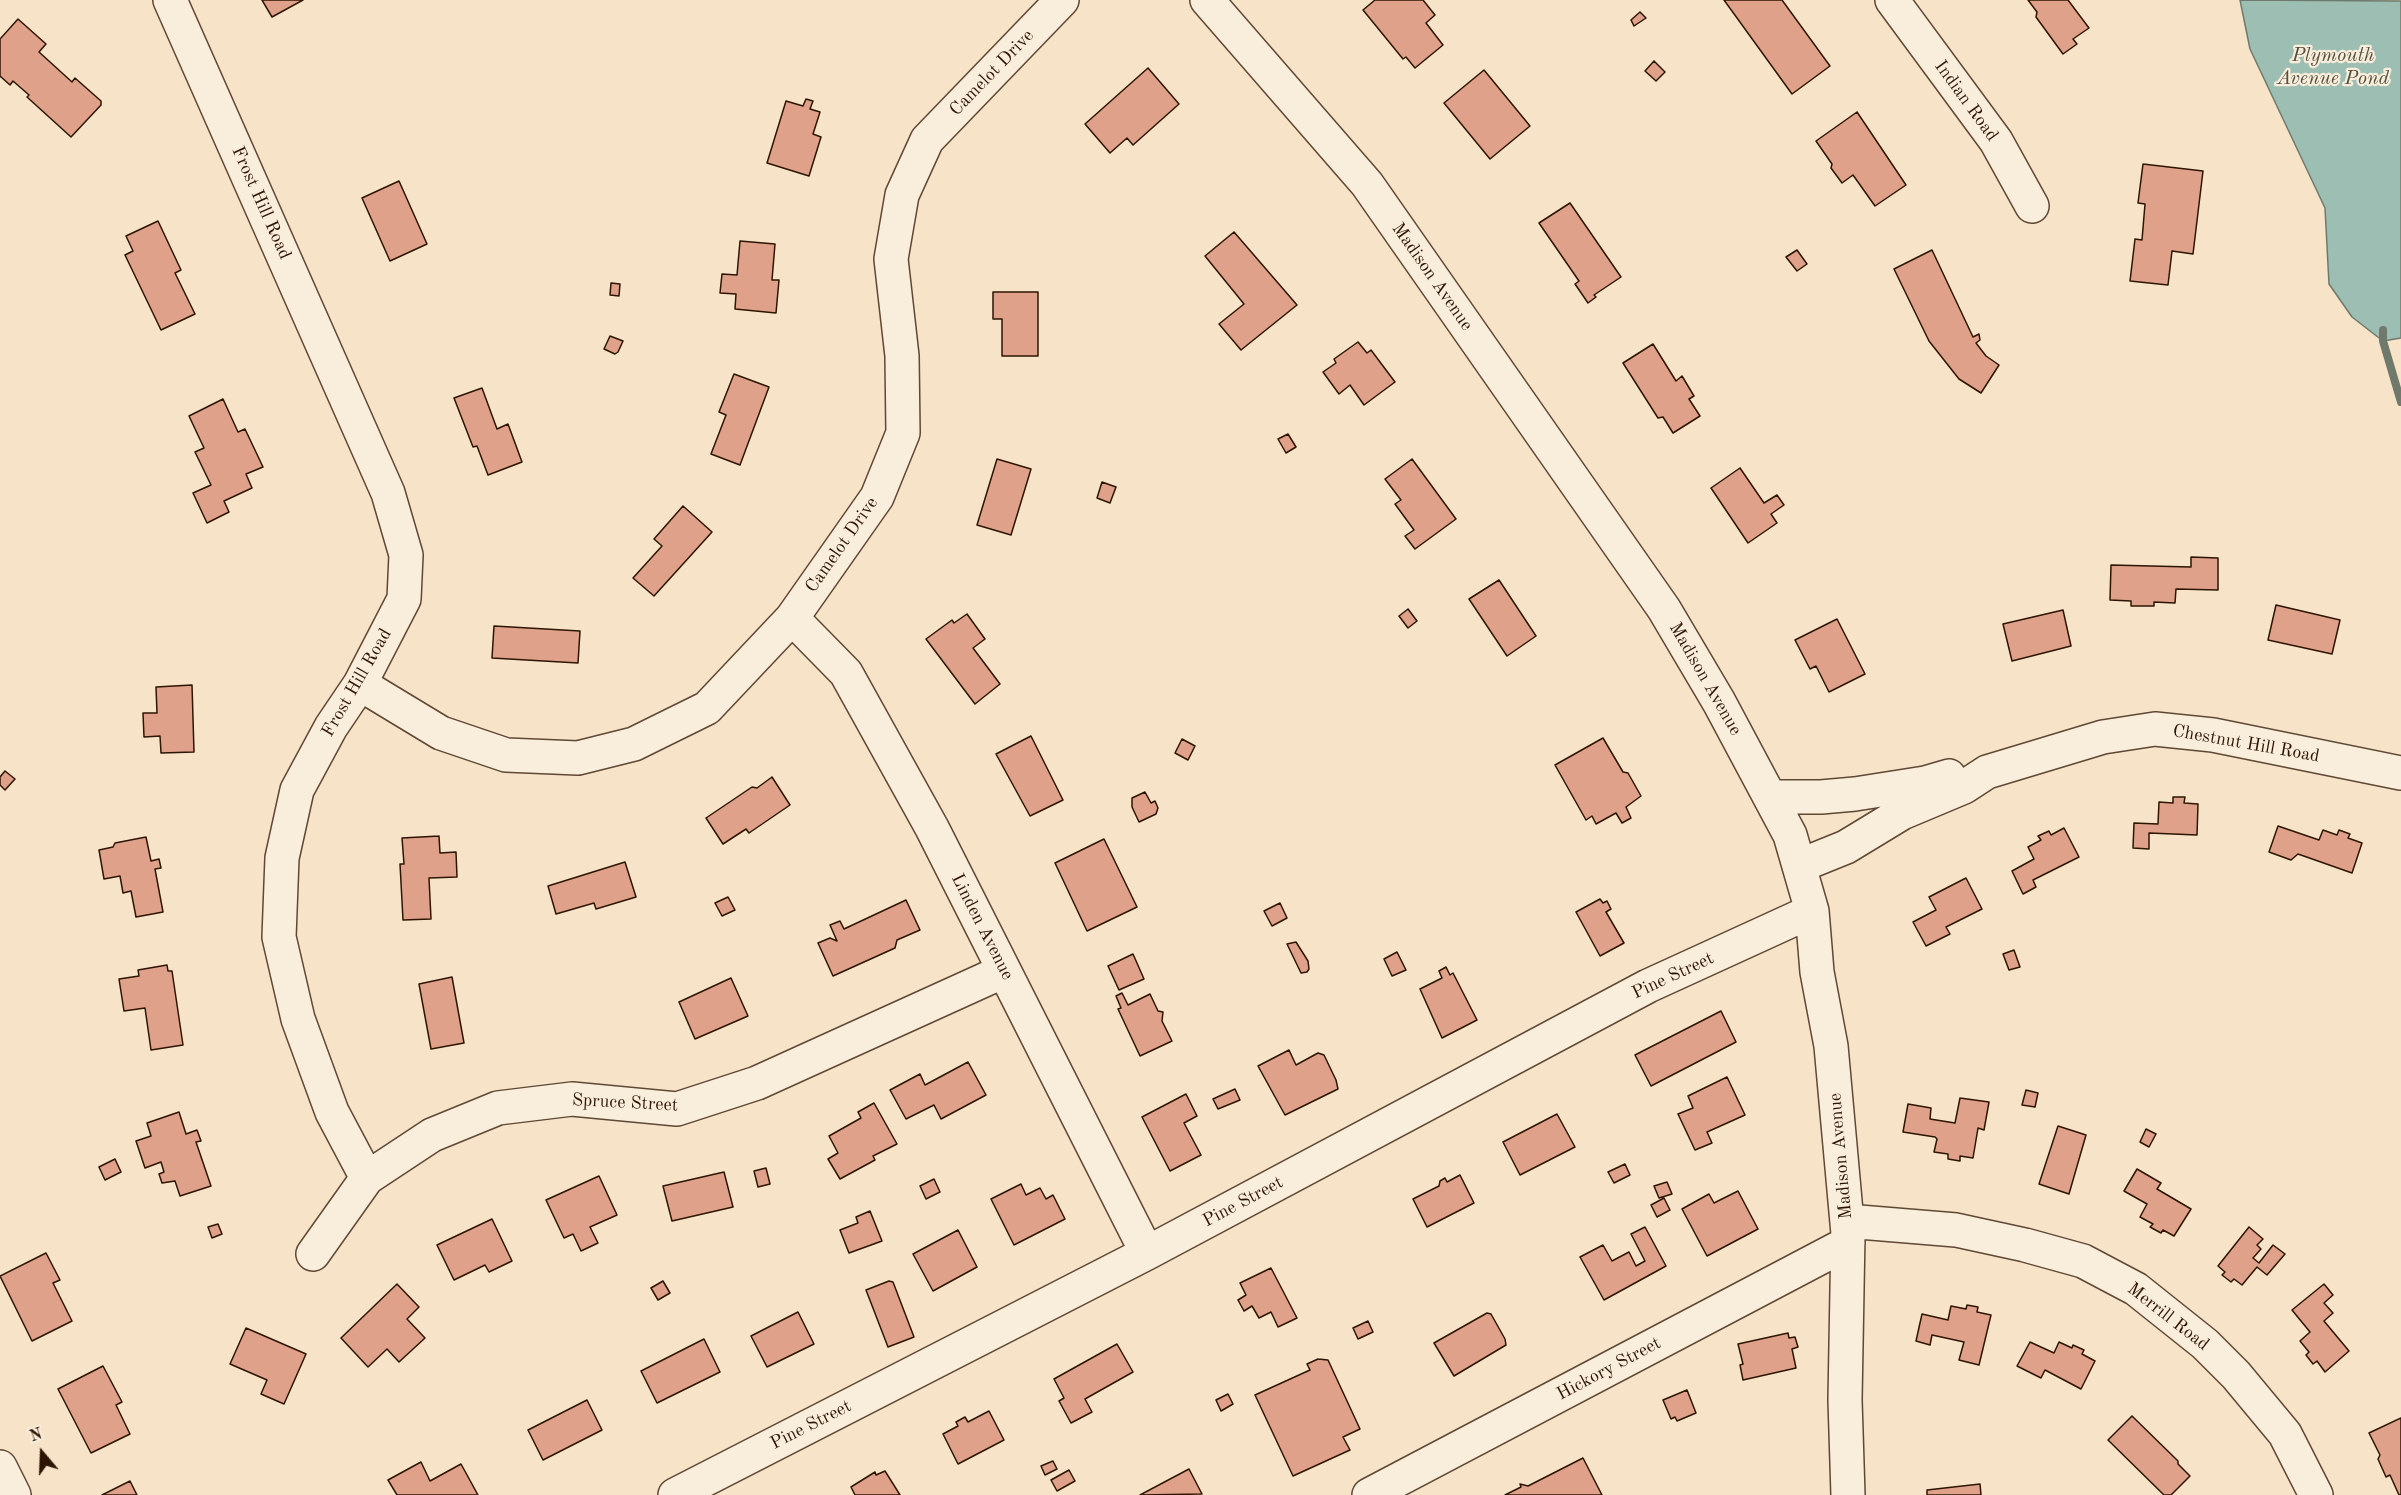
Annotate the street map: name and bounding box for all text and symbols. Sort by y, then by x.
street label: Camelot Drive [945,25,1039,121]
water label: Plymouth Avenue Pond [2277,44,2389,91]
street label: Indian Road [1929,56,2003,146]
street label: Frost Hill Road [226,143,296,263]
street label: Madison Avenue [1387,219,1477,335]
street label: Camelot Drive [801,493,883,597]
street label: Madison Avenue [1664,619,1746,739]
street label: Frost Hill Road [317,625,397,741]
street label: Chestnut Hill Road [2171,720,2321,768]
street label: Linden Avenue [946,870,1018,984]
street label: Pine Street [1629,948,1717,1004]
street label: Spruce Street [571,1089,679,1117]
street label: Madison Avenue [1825,1092,1857,1220]
street label: Pine Street [1199,1172,1287,1232]
street label: Merrill Road [2123,1278,2213,1356]
street label: Hickory Street [1553,1333,1665,1405]
street label: Pine Street [767,1395,855,1455]
north arrow [12,1423,72,1483]
text: N [28,1426,45,1446]

